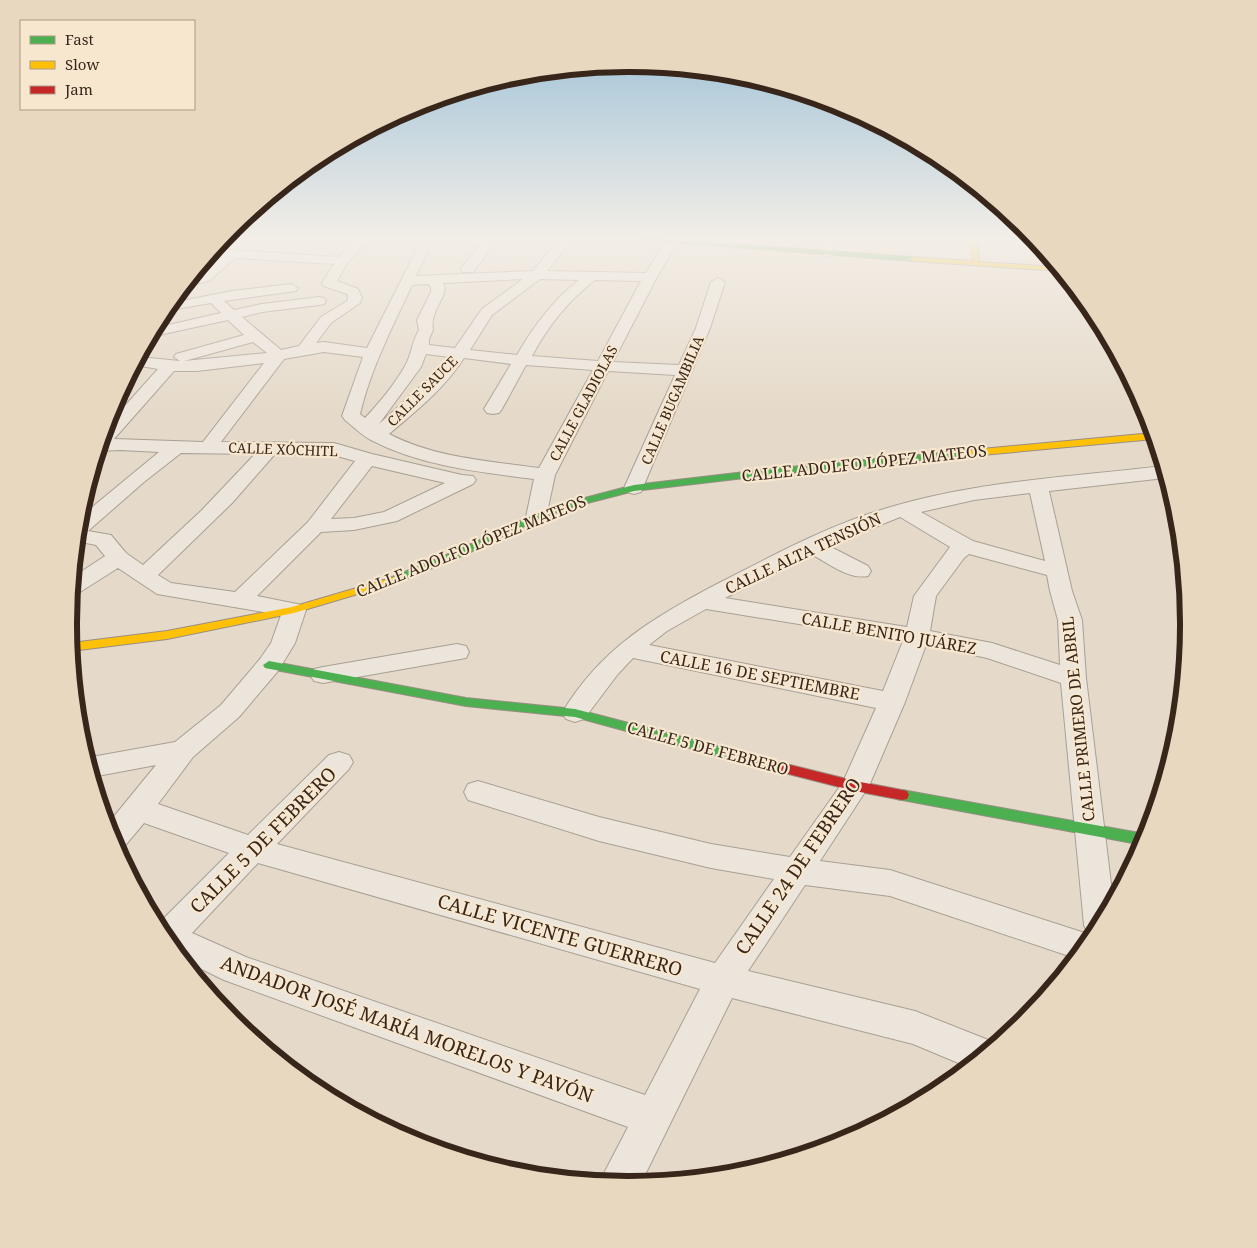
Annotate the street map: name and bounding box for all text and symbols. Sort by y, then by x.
legend [20,20,195,110]
text: Fast [65,29,94,49]
text: Slow [65,54,99,74]
text: Jam [64,79,93,99]
street label: CALLE BUGAMBILIA [636,332,708,467]
street label: CALLE GLADIOLAS [544,342,622,464]
street label: CALLE SAUCE [383,351,462,430]
street label: CALLE XÓCHITL [228,438,338,460]
street label: CALLE ADOLFO LÓPEZ MATEOS [740,439,988,487]
street label: CALLE ADOLFO LÓPEZ MATEOS [353,490,589,602]
street label: CALLE ALTA TENSIÓN [721,507,885,599]
street label: CALLE BENITO JUÁREZ [800,607,978,659]
street label: CALLE PRIMERO DE ABRIL [1056,615,1100,823]
street label: CALLE 16 DE SEPTIEMBRE [658,645,862,705]
street label: CALLE 5 DE FEBRERO [625,716,791,780]
street label: CALLE 5 DE FEBRERO [184,761,342,919]
street label: CALLE 24 DE FEBRERO [729,772,867,960]
street label: CALLE VICENTE GUERRERO [434,888,686,982]
street label: ANDADOR JOSÉ MARÍA MORELOS Y PAVÓN [217,949,597,1109]

